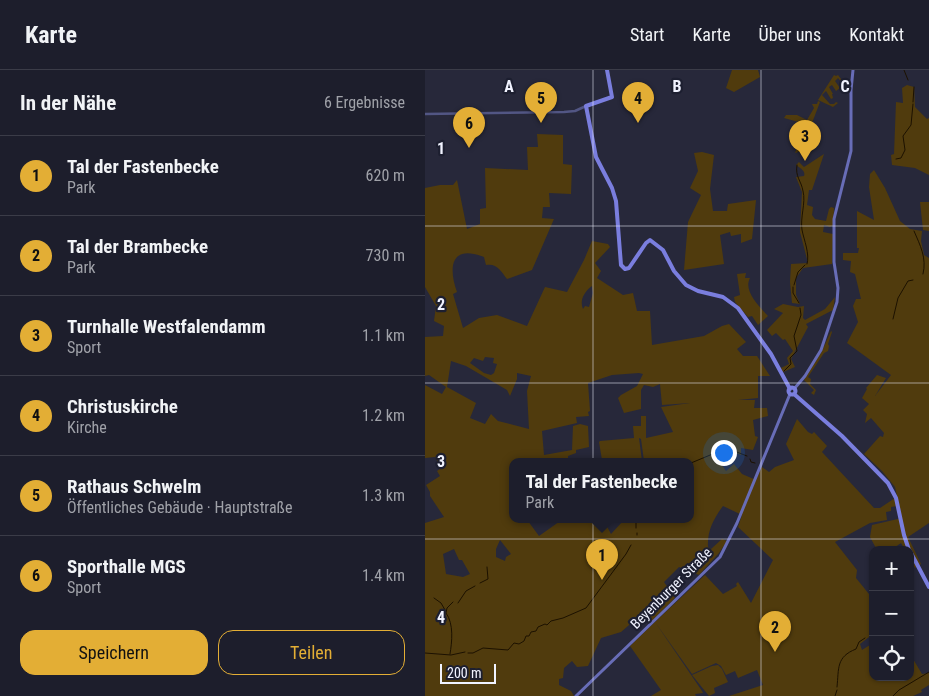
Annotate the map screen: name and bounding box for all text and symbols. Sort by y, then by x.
text: Karte [25,21,77,49]
text: Start [630,24,664,45]
text: Karte [692,24,731,45]
text: Über uns [759,24,821,45]
text: Kontakt [849,24,904,45]
text: A [504,77,514,96]
text: B [673,77,682,96]
text: C [840,77,850,96]
pin: 5 [525,82,557,123]
pin: 4 [622,82,654,123]
text: In der Nähe [20,91,116,115]
text: 6 Ergebnisse [324,93,405,112]
pin: 6 [453,107,485,148]
pin: 3 [789,120,821,161]
text: 1 [437,139,445,158]
text: Tal der Fastenbecke [67,155,219,178]
text: 1 [32,166,40,185]
text: 620 m [366,166,405,185]
text: Park [67,178,96,197]
text: Tal der Brambecke [67,235,208,258]
text: 2 [32,246,40,265]
text: 730 m [366,246,405,265]
text: Park [67,258,96,277]
text: 2 [437,295,445,314]
text: Turnhalle Westfalendamm [67,315,266,338]
text: 3 [32,326,40,345]
text: 1.1 km [362,326,405,345]
text: Sport [67,338,101,357]
text: Christuskirche [67,395,178,418]
text: 4 [32,406,40,425]
text: 1.2 km [362,406,405,425]
text: Kirche [67,418,107,437]
your location [711,440,737,466]
text: 3 [437,452,445,471]
popup [509,458,694,523]
text: Tal der Fastenbecke [526,470,677,493]
text: Rathaus Schwelm [67,475,201,498]
text: 5 [32,486,40,505]
text: 1.3 km [362,486,405,505]
text: Park [526,493,554,512]
text: Öffentliches Gebäude · Hauptstraße [67,498,292,517]
pin: 1 [586,539,618,580]
street label: Beyenburger Straße [627,544,715,632]
map controls [869,546,914,681]
button: + [869,546,914,591]
text: Sporthalle MGS [67,555,186,578]
text: 6 [32,566,40,585]
text: 1.4 km [362,566,405,585]
text: Sport [67,578,101,597]
button: − [869,591,914,636]
text: 4 [437,608,445,627]
pin: 2 [759,611,791,652]
button: Speichern [20,630,208,675]
button: Teilen [218,630,405,675]
button: locate [869,636,914,681]
scale bar [440,661,496,684]
text: 200 m [447,665,482,681]

